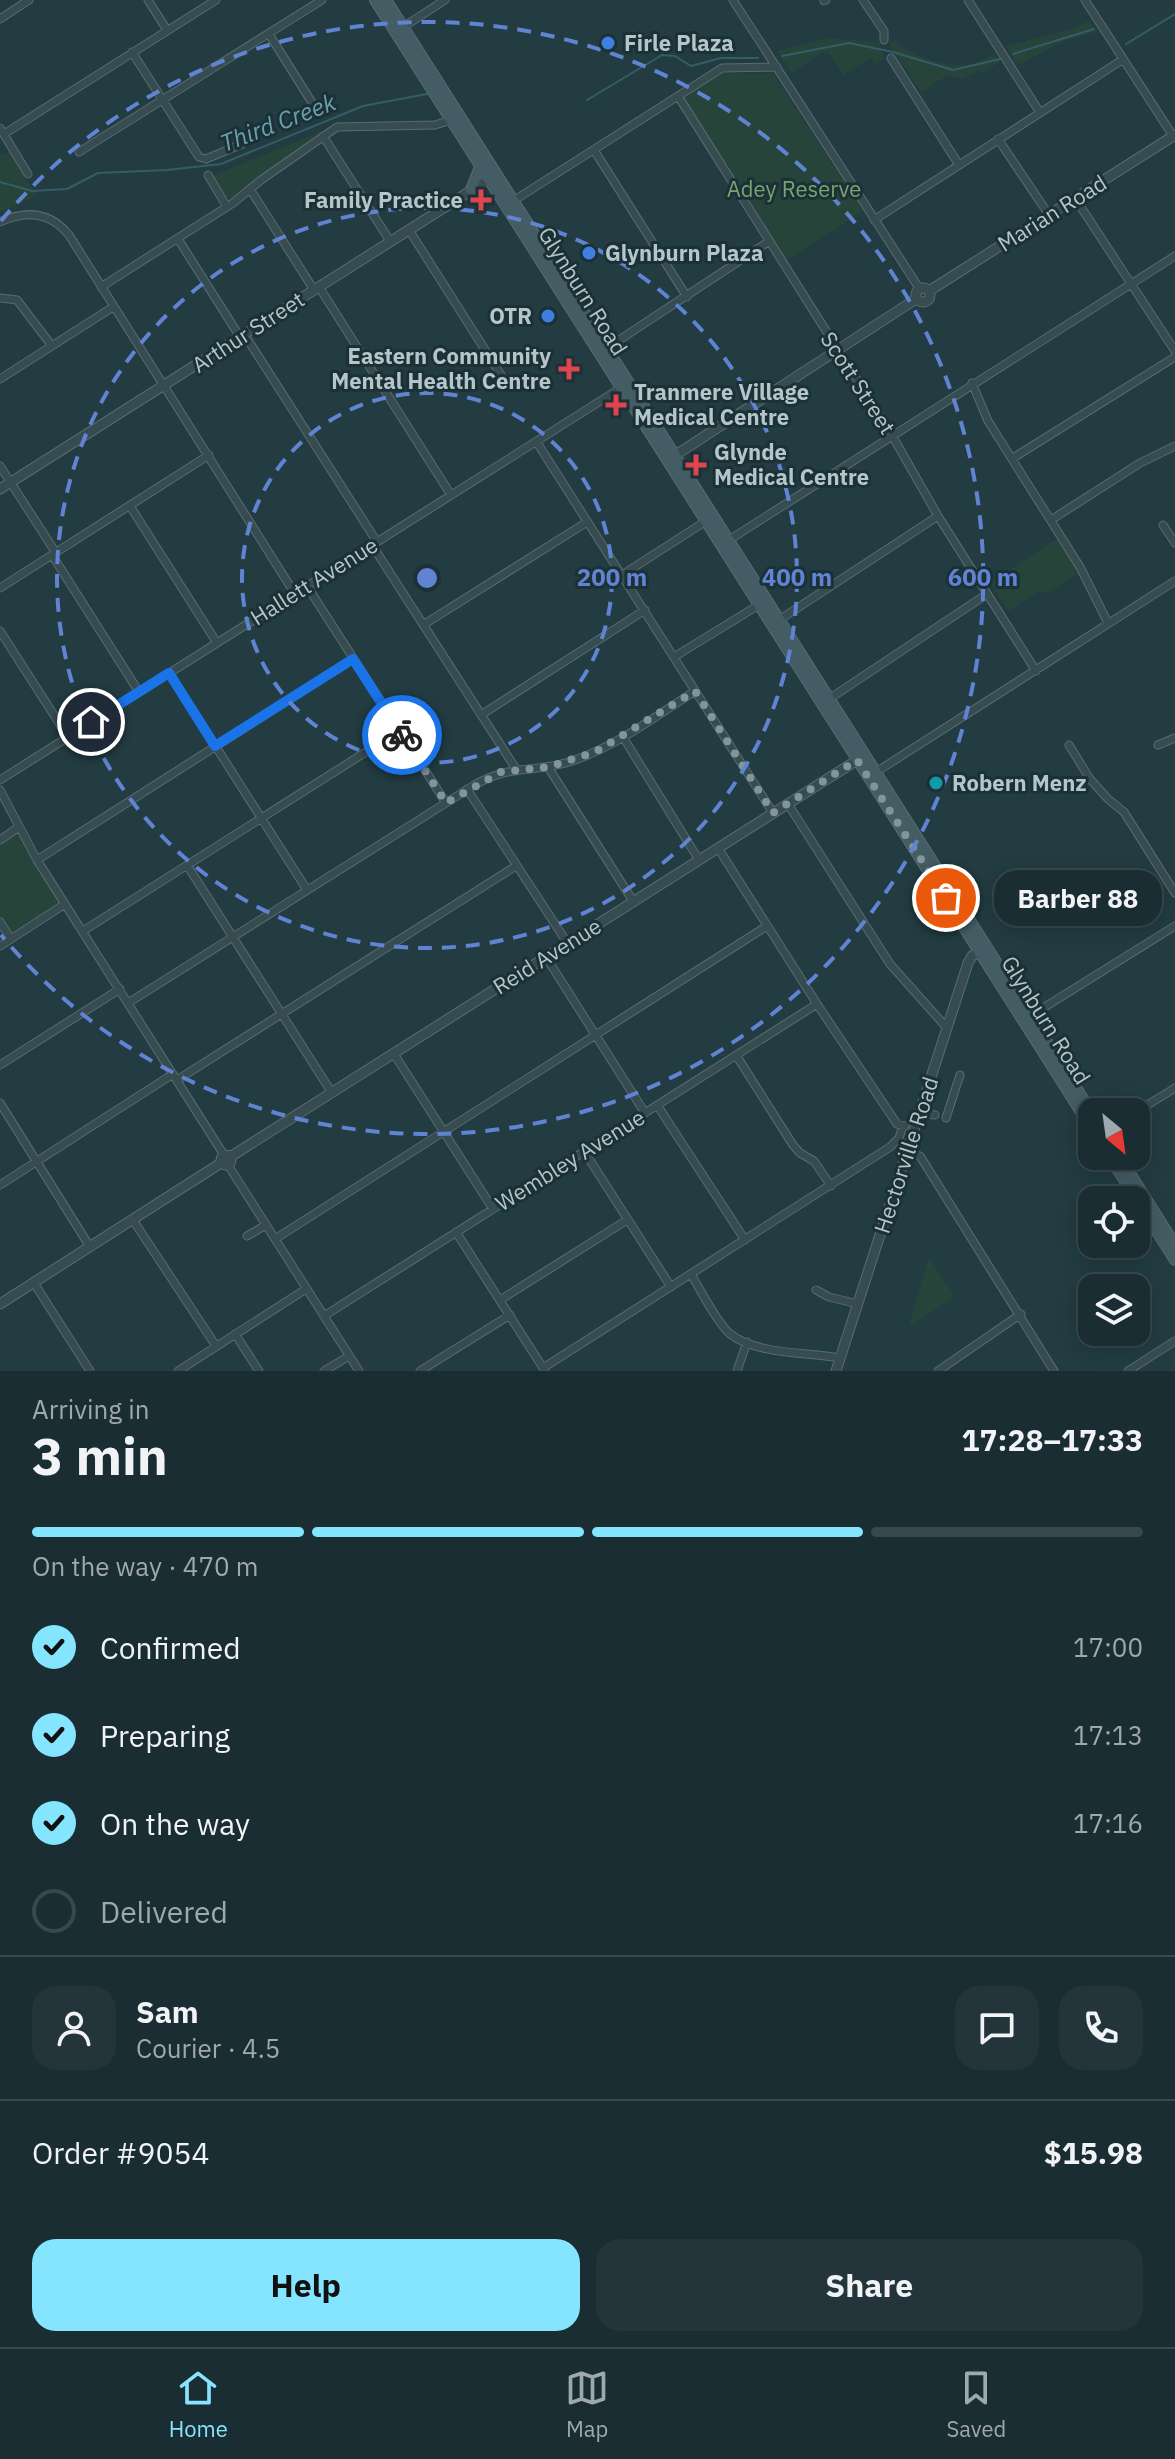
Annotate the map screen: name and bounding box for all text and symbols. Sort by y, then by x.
place label: Firle Plaza [624,28,734,57]
marker: Firle Plaza [599,34,617,52]
water label: Third Creek [215,85,341,159]
street label: Marian Road [992,168,1112,258]
park label: Adey Reserve [727,174,861,203]
place label: Family Practice [304,185,463,214]
marker: Family Practice [470,189,492,211]
street label: Glynburn Road [532,221,634,360]
place label: Glynburn Plaza [605,238,763,267]
marker: Glynburn Plaza [580,244,598,262]
street label: Arthur Street [186,284,310,379]
place label: OTR [489,301,532,330]
marker: OTR [539,307,557,325]
street label: Scott Street [814,326,902,440]
place label: Eastern Community Mental Health Centre [331,341,551,395]
marker: Eastern Community Mental Health Centre [558,358,580,380]
place label: Tranmere Village Medical Centre [634,377,809,431]
marker: Tranmere Village Medical Centre [605,394,627,416]
place label: Glynde Medical Centre [714,437,869,491]
marker: Glynde Medical Centre [685,454,707,476]
street label: Hallett Avenue [245,530,383,631]
text: 200 m [577,561,647,593]
text: 400 m [762,561,832,593]
text: 600 m [948,561,1018,593]
centre of rings [413,564,441,592]
pin [57,688,125,756]
courier [362,695,442,775]
icon: home [69,700,113,744]
icon: bike [380,713,424,757]
place label: Robern Menz [952,768,1087,797]
marker: Robern Menz [927,774,945,792]
pin [912,864,980,932]
callout: Barber 88 [994,870,1162,926]
icon: bag [924,876,968,920]
text: Barber 88 [1018,881,1138,915]
street label: Reid Avenue [487,911,606,1000]
street label: Glynburn Road [995,950,1097,1089]
street label: Hectorville Road [867,1073,944,1237]
north arrow [1078,1098,1150,1170]
map controls [1078,1098,1150,1346]
street label: Wembley Avenue [490,1102,650,1217]
button: locate [1078,1186,1150,1258]
button: layers [1078,1274,1150,1346]
text: Arriving in [32,1392,149,1426]
text: 17:28–17:33 [962,1420,1143,1459]
text: 3 min [32,1422,168,1489]
text: On the way · 470 m [32,1549,258,1583]
icon: check [32,1625,76,1669]
text: Confirmed [100,1628,241,1667]
text: 17:00 [1073,1630,1143,1664]
icon: check [32,1713,76,1757]
text: Preparing [100,1716,230,1755]
text: 17:13 [1073,1718,1143,1752]
icon: check [32,1801,76,1845]
text: On the way [100,1804,250,1843]
text: 17:16 [1073,1806,1143,1840]
text: Delivered [100,1892,228,1931]
button: person [32,1986,116,2070]
button: chat [955,1986,1039,2070]
button: phone [1059,1986,1143,2070]
text: Sam [136,1992,199,2031]
text: Courier · 4.5 [136,2031,280,2065]
text: Order #9054 [32,2133,209,2172]
text: $15.98 [1044,2133,1143,2172]
button: Help [32,2239,580,2331]
button: Share [596,2239,1143,2331]
tab: Home [169,2366,228,2443]
tab: Map [565,2366,609,2443]
tab: Saved [946,2366,1006,2443]

